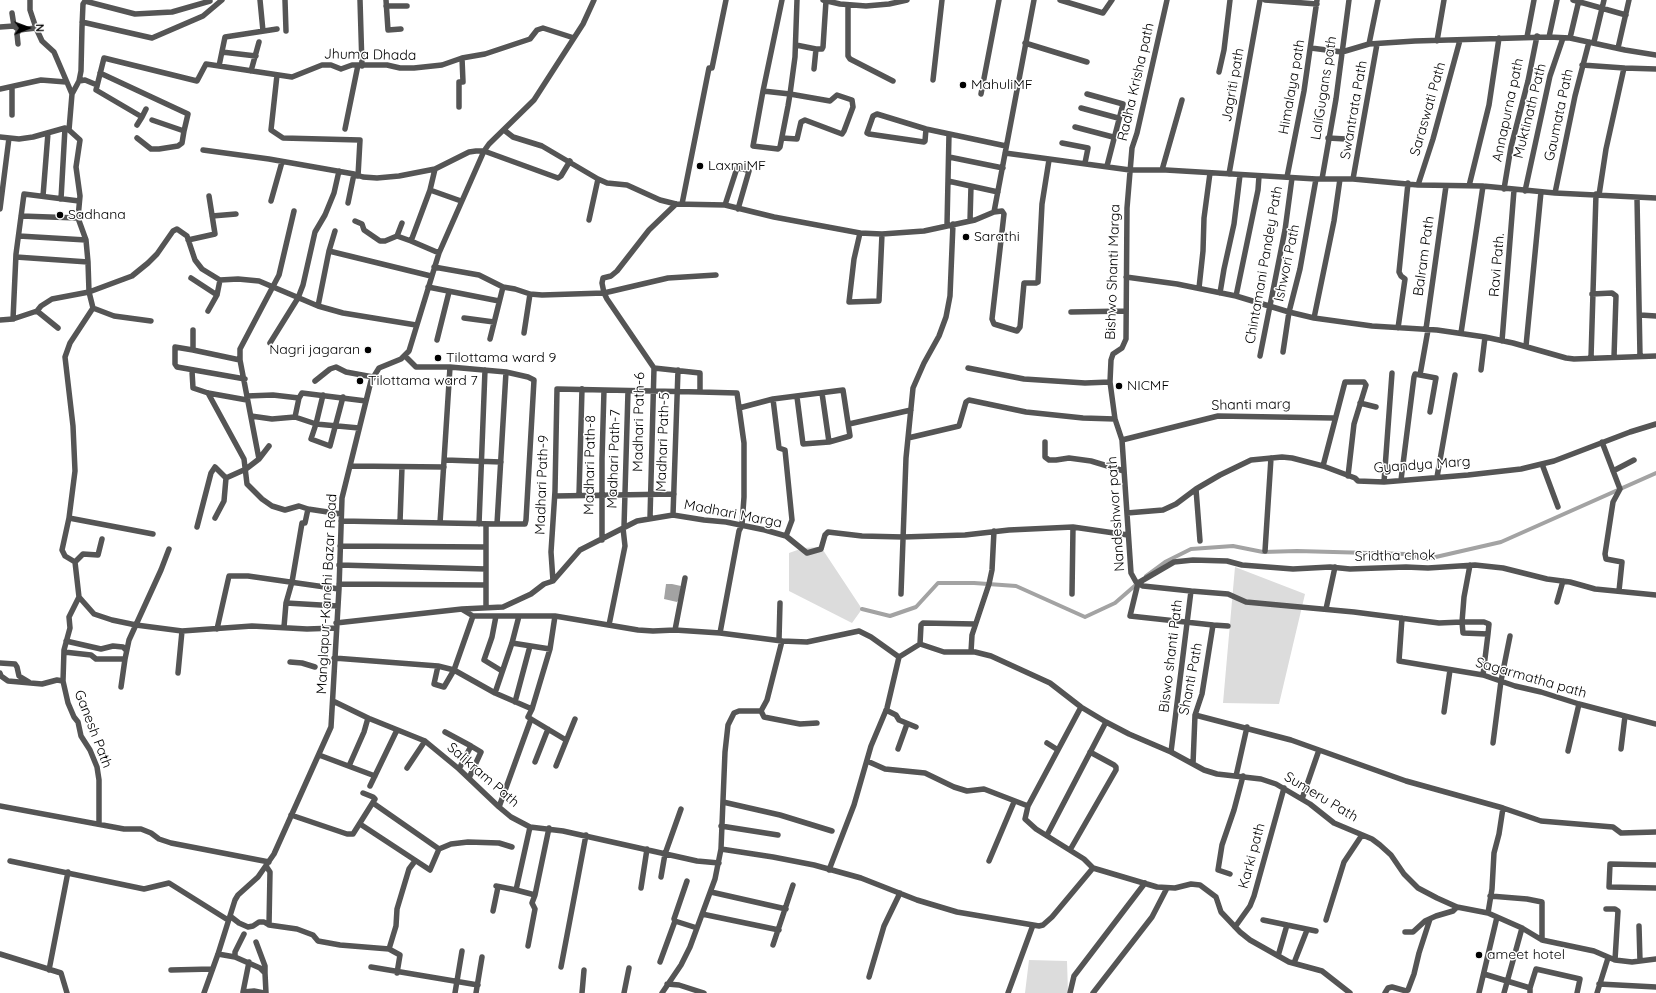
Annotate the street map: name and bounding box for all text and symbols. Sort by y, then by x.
north arrow [8,8,48,48]
street label: Radha Krisha path [1114,21,1158,143]
text: N [33,24,47,32]
street label: LaliGugans path [1307,35,1341,141]
street label: Himalaya path [1275,38,1309,136]
street label: Jhuma Dhada [324,46,416,64]
street label: Jagriti path [1218,47,1248,123]
street label: Annapurna path [1489,57,1527,163]
street label: Swantrata Path [1337,59,1371,161]
street label: Saraswati Path [1407,60,1449,158]
street label: Muktinath Path [1510,62,1550,160]
street label: Gaumata Path [1541,67,1577,163]
place label: MahuliMF [971,77,1033,93]
marker: MahuliMF [958,80,968,90]
place label: LaxmiMF [708,158,766,174]
marker: LaxmiMF [695,161,705,171]
street label: Chintamani Pandey Path [1242,185,1286,345]
street label: Bishwo Shanti Marga [1102,204,1124,340]
place label: Sadhana [68,207,126,223]
marker: Sadhana [55,210,65,220]
street label: Balram Path [1410,215,1438,297]
street label: Ishwori Path [1271,223,1303,303]
place label: Sarathi [974,229,1020,245]
marker: Sarathi [961,232,971,242]
street label: Ravi Path. [1486,232,1508,298]
place label: Nagri jagaran [269,342,360,358]
marker: Nagri jagaran [363,345,373,355]
place label: Tilottama ward 9 [446,350,556,366]
marker: Tilottama ward 9 [433,353,443,363]
street label: Madhari Path-6 [630,372,648,472]
place label: Tilottama ward 7 [368,373,478,389]
marker: Tilottama ward 7 [355,376,365,386]
place label: NICMF [1127,378,1169,394]
marker: NICMF [1114,381,1124,391]
street label: Madhari Path-5 [653,392,673,492]
street label: Shanti marg [1211,396,1291,414]
street label: Madhari Path-7 [604,409,624,509]
street label: Madhari Path-8 [581,415,599,515]
street label: Madhari Path-9 [532,435,552,535]
street label: Gyandya Marg [1373,453,1471,477]
street label: Nandeshwor path [1104,456,1128,572]
street label: Manglapur-Kanchi Bazar Road [313,493,341,695]
street label: Madhari Marga [683,496,783,532]
street label: Sridtha chok [1354,547,1436,565]
street label: Biswo shanti Path [1156,599,1186,713]
street label: Shanti Path [1176,641,1206,717]
street label: Sagarmatha path [1474,654,1588,702]
street label: Ganesh Path [70,688,116,770]
street label: Salikram Path [444,739,522,811]
street label: Sumeru Path [1281,768,1361,826]
street label: Karki path [1235,821,1269,891]
place label: ameet hotel [1487,947,1565,963]
marker: ameet hotel [1474,950,1484,960]

